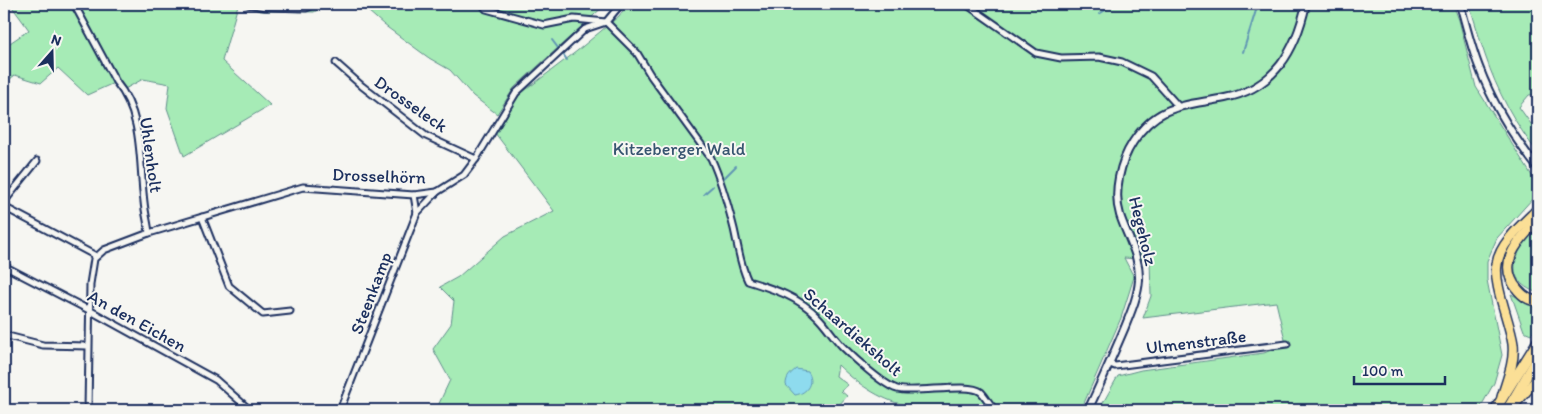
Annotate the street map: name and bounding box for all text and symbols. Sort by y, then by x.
north arrow [28,28,78,78]
text: N [49,31,64,50]
street label: Drosseleck [370,71,452,138]
street label: Uhlenholt [135,116,167,194]
park label: Kitzeberger Wald [613,138,746,160]
street label: Drosselhörn [332,163,426,189]
street label: Hegeholz [1124,194,1162,269]
street label: Steenkamp [345,249,397,337]
street label: Schaardieksholt [799,283,907,381]
street label: An den Eichen [84,285,190,357]
street label: Ulmenstraße [1145,325,1247,359]
scale bar [1354,354,1446,386]
text: 100 m [1362,362,1404,380]

